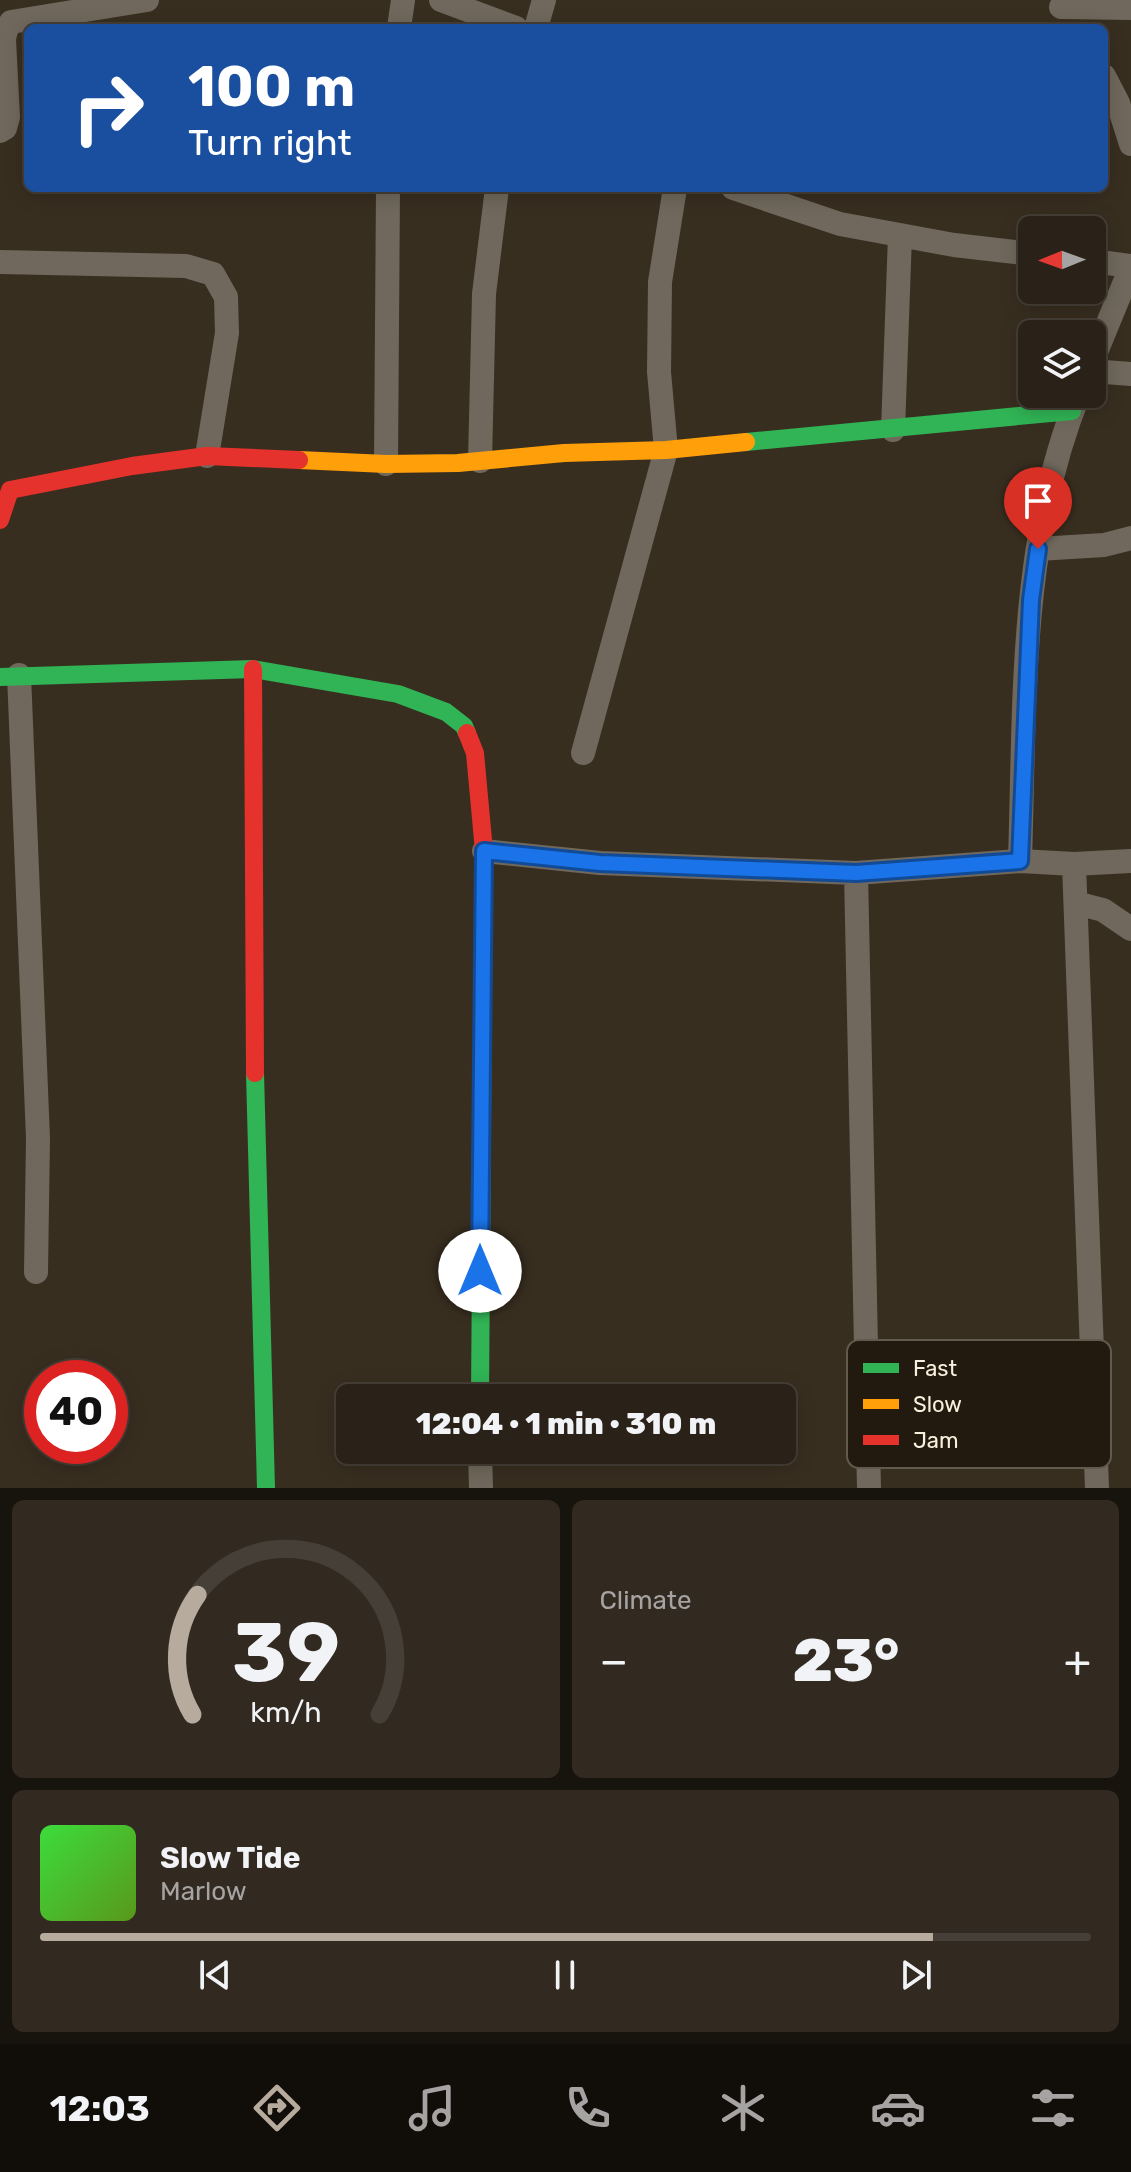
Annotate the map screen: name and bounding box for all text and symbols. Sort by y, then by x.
text: 100 m [188,54,355,120]
icon: right [56,56,160,160]
text: Turn right [188,121,352,164]
north arrow [1018,216,1106,304]
map controls [1018,216,1106,408]
button: layers [1018,320,1106,408]
pin [1004,467,1072,549]
icon: arrive [1016,479,1060,523]
position arrow [438,1229,522,1313]
legend [847,1340,1111,1468]
text: Fast [913,1355,958,1382]
speed limit sign: 40 [24,1360,128,1464]
text: Slow [913,1391,962,1418]
text: 12:04 · 1 min · 310 m [416,1406,716,1442]
text: Jam [913,1427,959,1454]
text: Climate [600,1585,692,1616]
text: 39 [232,1603,340,1702]
text: 23° [792,1625,899,1696]
text: − [600,1635,628,1687]
text: + [1064,1635,1091,1687]
text: km/h [250,1695,321,1729]
text: Slow Tide [160,1840,300,1876]
text: Marlow [160,1876,247,1907]
icon: previous [193,1953,237,1997]
icon: pause [543,1953,587,1997]
icon: next [894,1953,938,1997]
icon: directions [249,2080,305,2136]
icon: music [404,2080,460,2136]
icon: phone [560,2080,616,2136]
icon: climate [715,2080,771,2136]
icon: car [870,2080,926,2136]
icon: filters [1025,2080,1081,2136]
text: 12:03 [50,2087,150,2130]

